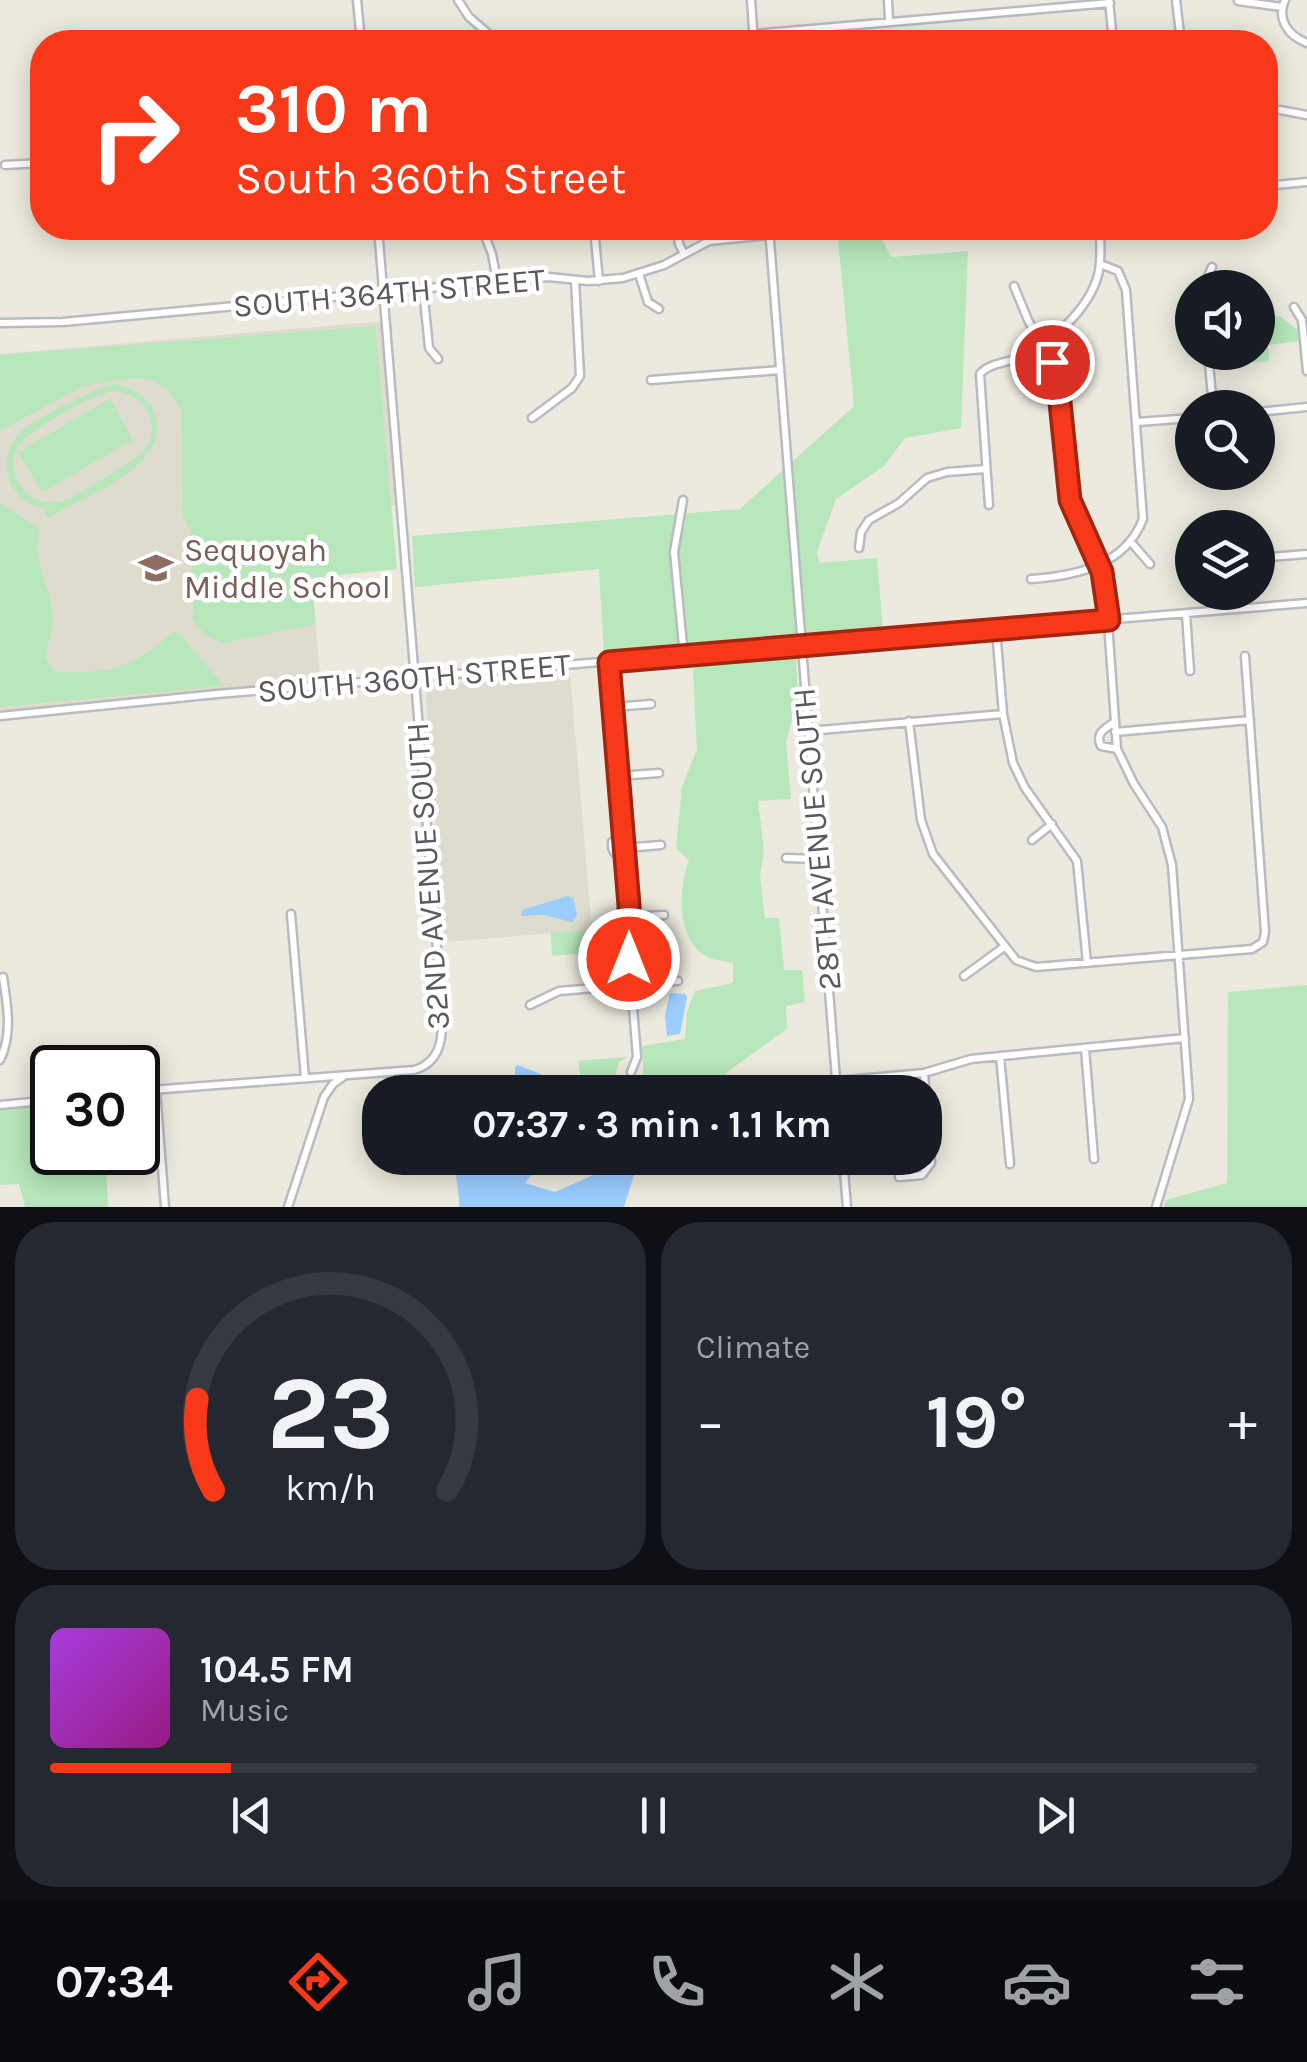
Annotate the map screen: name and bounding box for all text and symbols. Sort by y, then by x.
text: 310 m [235,68,432,150]
icon: right [70,70,200,200]
text: South 360th Street [235,152,626,204]
street label: SOUTH 364TH STREET [232,261,546,325]
map controls [1175,270,1275,610]
button: sound [1175,270,1275,370]
pin [1010,320,1095,405]
icon: arrive [1025,335,1080,390]
button: search [1175,390,1275,490]
button: layers [1175,510,1275,610]
place label: Sequoyah Middle School [184,532,391,606]
school or university icon: Sequoyah Middle School [137,549,175,587]
street label: SOUTH 360TH STREET [256,646,572,710]
street label: 28TH AVENUE SOUTH [785,686,849,992]
street label: 32ND AVENUE SOUTH [399,721,457,1031]
position arrow [577,907,681,1011]
speed limit sign: 30 [30,1045,160,1175]
text: 07:37 · 3 min · 1.1 km [472,1102,832,1147]
text: Climate [696,1329,810,1366]
text: 23 [267,1353,394,1474]
text: 19° [926,1378,1027,1466]
text: − [696,1390,725,1454]
text: + [1228,1390,1257,1454]
text: km/h [285,1467,376,1509]
text: 104.5 FM [200,1647,354,1692]
text: Music [200,1692,289,1729]
icon: previous [224,1788,279,1843]
icon: pause [626,1788,681,1843]
icon: next [1028,1788,1083,1843]
icon: directions [283,1947,353,2017]
icon: music [462,1947,532,2017]
icon: phone [642,1947,712,2017]
icon: climate [822,1947,892,2017]
icon: car [1002,1947,1072,2017]
icon: filters [1182,1947,1252,2017]
text: 07:34 [55,1956,173,2008]

